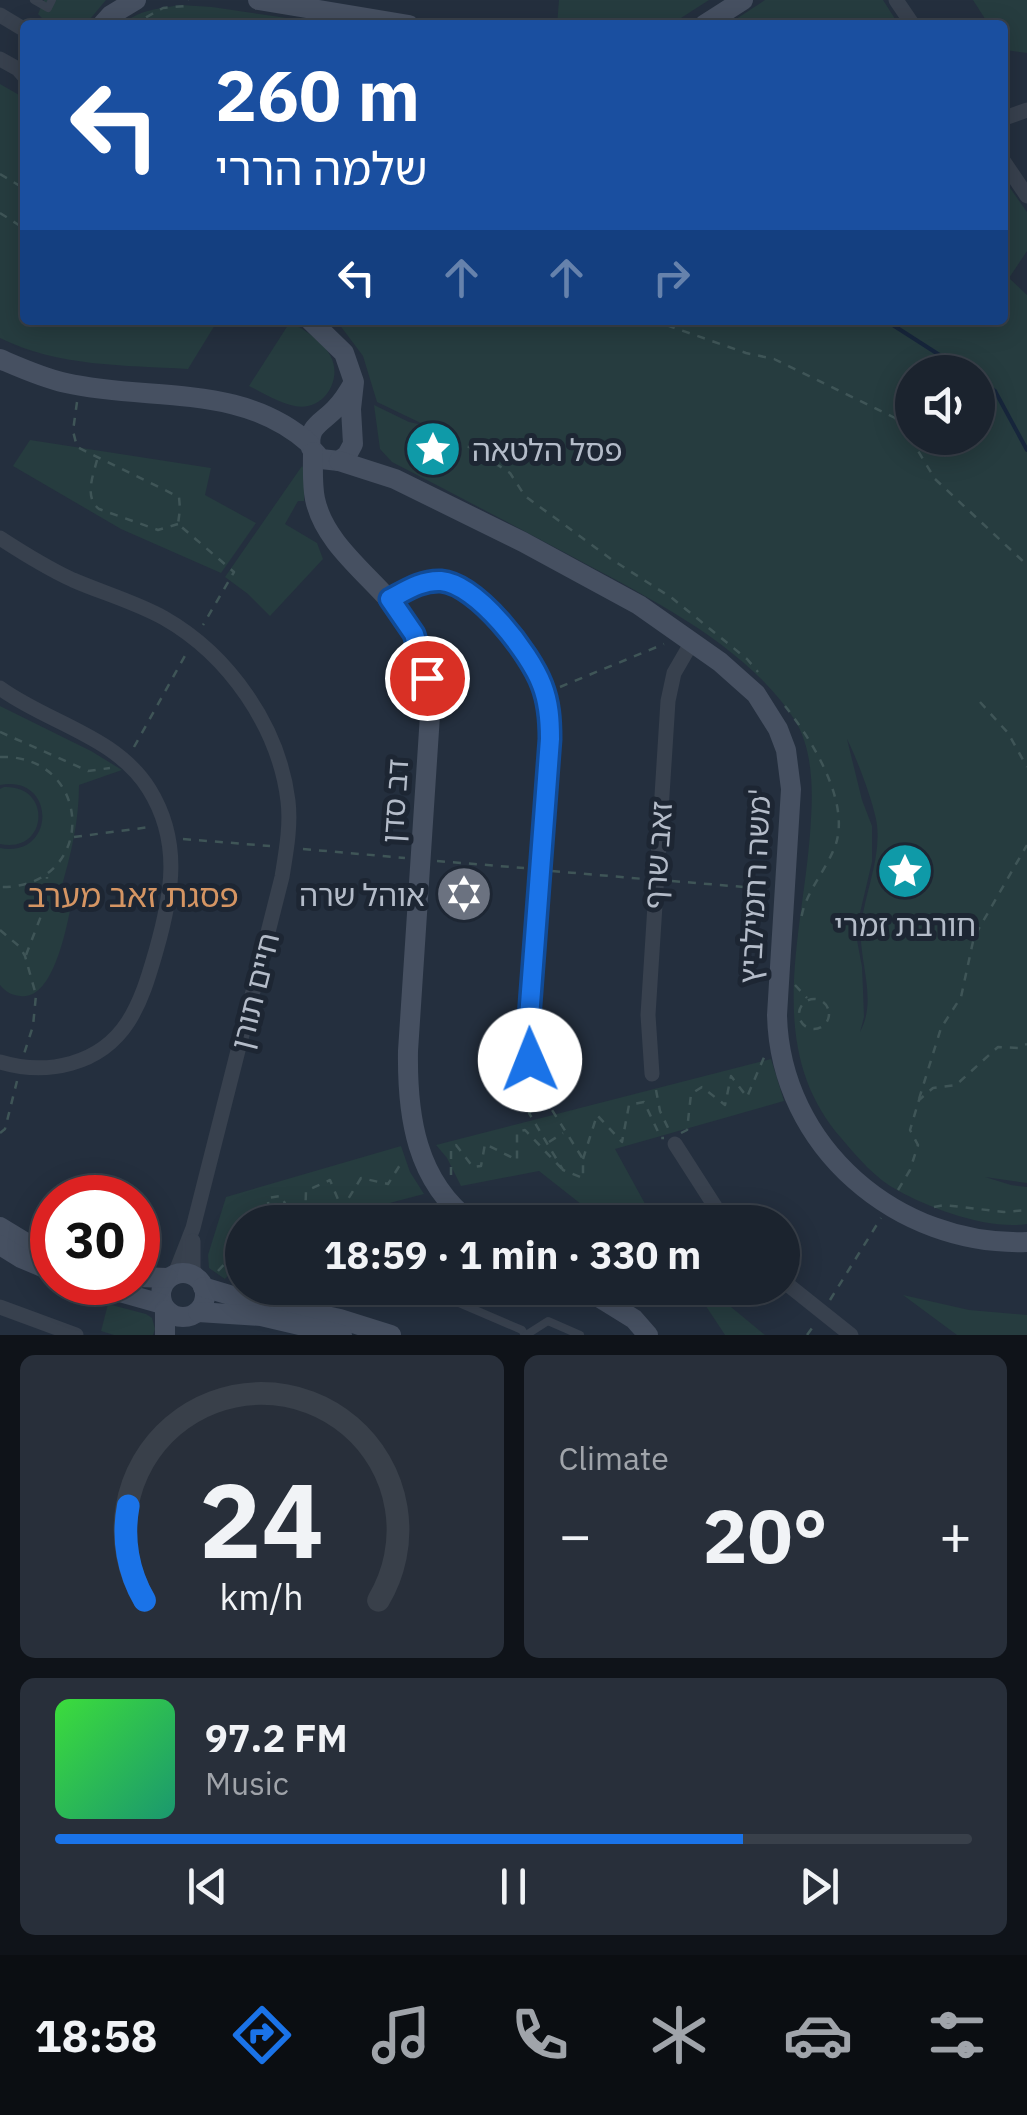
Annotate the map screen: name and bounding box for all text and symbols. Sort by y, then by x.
text: 260 m [215,49,420,140]
icon: left [50,60,180,190]
text: שלמה הררי [215,139,428,197]
icon: left [329,250,384,305]
icon: ahead [434,250,489,305]
icon: ahead [539,250,594,305]
icon: right [644,250,699,305]
map controls [895,355,995,455]
button: sound [895,355,995,455]
place icon: פסל הלטאה [403,419,463,479]
place label: פסל הלטאה [472,430,622,469]
pin [385,636,470,721]
icon: arrive [400,651,455,706]
street label: דב סדן [372,757,416,845]
street label: משה רחמילביץ' [729,787,779,985]
street label: זאב שרף [634,800,680,910]
place icon: חורבת זמרי [875,841,935,901]
synagogue icon: אוהל שרה [434,864,494,924]
district label: פסגת זאב מערב [27,874,239,916]
place label: אוהל שרה [299,875,425,914]
place label: חורבת זמרי [834,905,976,944]
street label: חיים תורן [221,929,287,1053]
position arrow [478,1008,582,1112]
speed limit sign: 30 [30,1175,160,1305]
text: 18:59 · 1 min · 330 m [324,1230,701,1279]
text: Climate [559,1437,669,1479]
text: 24 [199,1451,324,1587]
text: 20° [703,1486,828,1584]
text: − [559,1499,592,1570]
text: + [939,1499,972,1570]
text: km/h [220,1573,304,1620]
text: 97.2 FM [205,1713,348,1762]
text: Music [205,1762,289,1804]
icon: previous [180,1859,235,1914]
icon: pause [486,1859,541,1914]
icon: next [792,1859,847,1914]
icon: directions [227,2000,297,2070]
icon: music [366,2000,436,2070]
icon: phone [505,2000,575,2070]
icon: climate [644,2000,714,2070]
icon: car [783,2000,853,2070]
icon: filters [922,2000,992,2070]
text: 18:58 [35,2006,157,2064]

